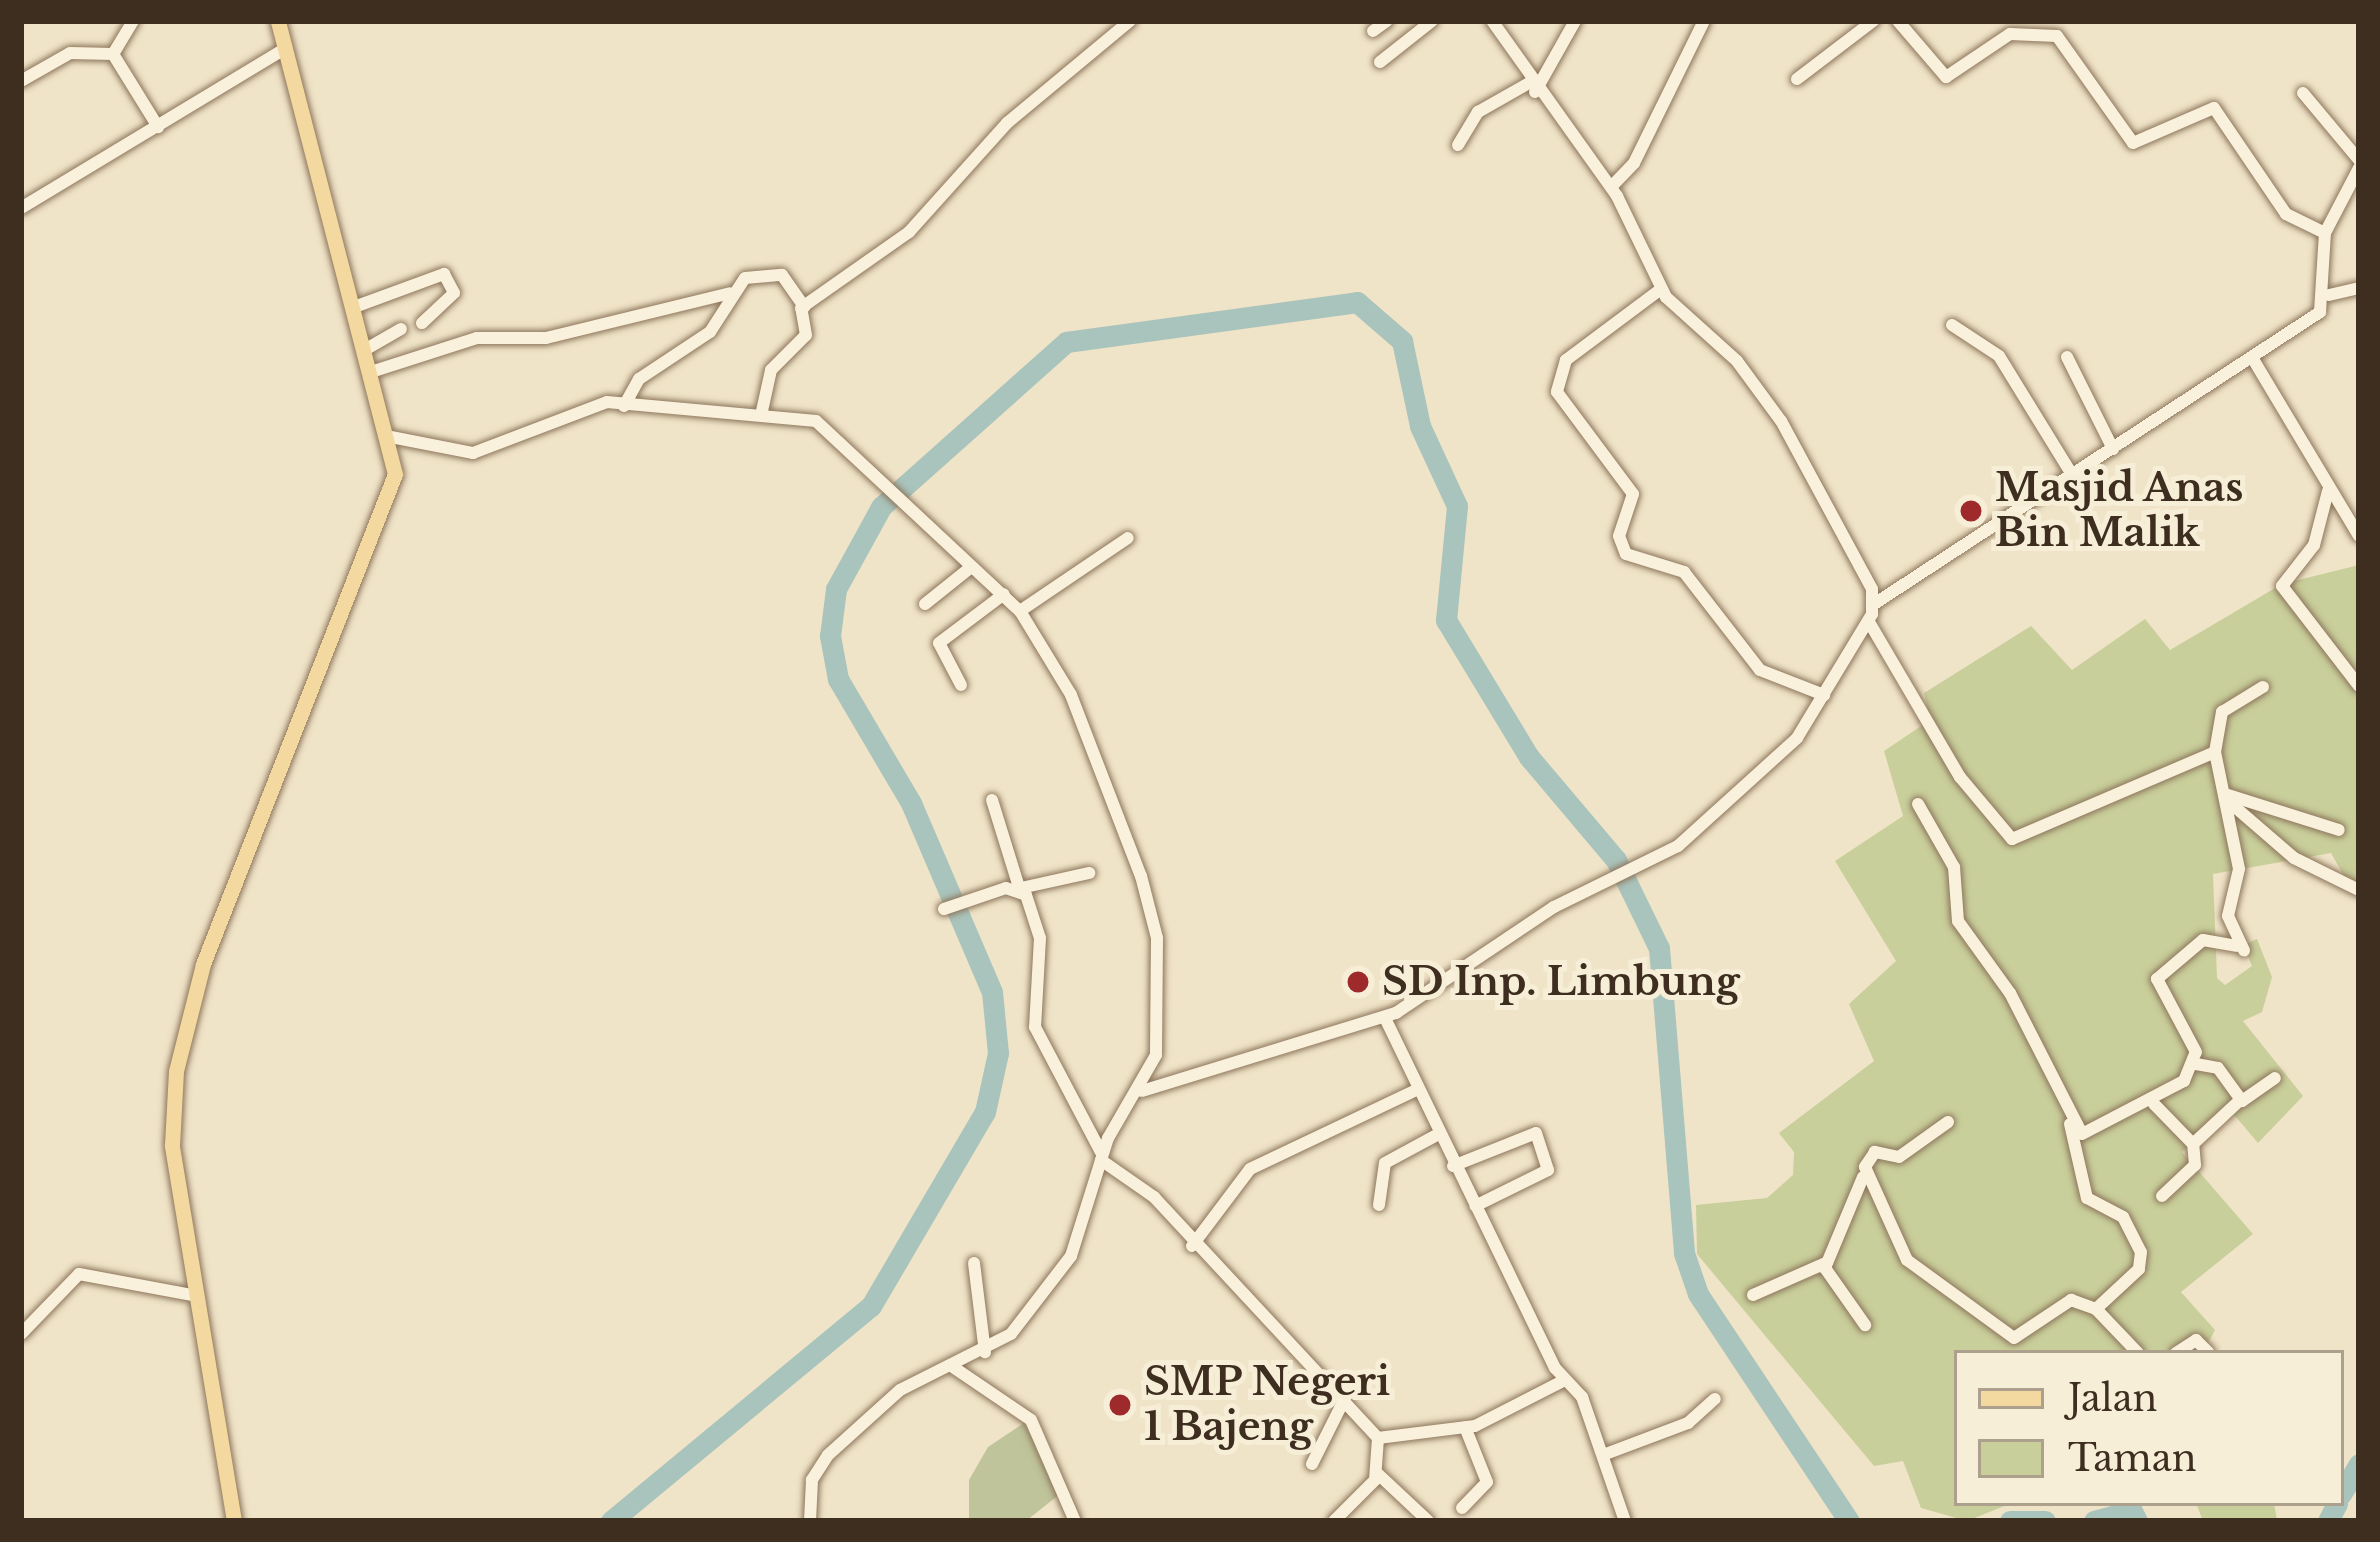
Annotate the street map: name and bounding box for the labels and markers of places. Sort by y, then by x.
place label: Masjid Anas Bin Malik [1995,466,2245,557]
marker: Masjid Anas Bin Malik [1958,498,1984,524]
place label: SD Inp. Limbung [1382,959,1740,1005]
marker: SD Inp. Limbung [1345,969,1371,995]
place label: SMP Negeri 1 Bajeng [1144,1360,1391,1451]
marker: SMP Negeri 1 Bajeng [1107,1392,1133,1418]

